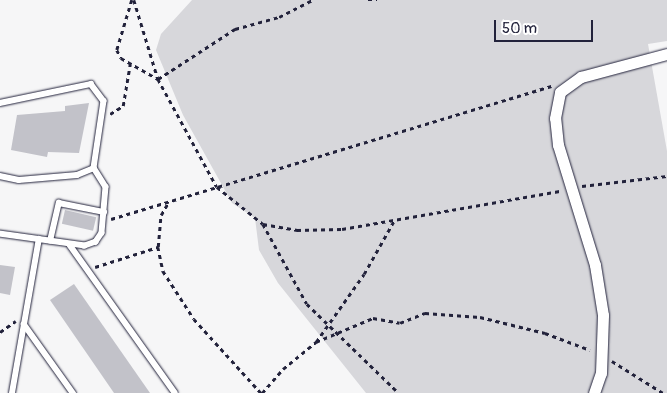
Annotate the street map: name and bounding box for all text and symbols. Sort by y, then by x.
scale bar [497,10,596,42]
text: 50 m [502,19,537,38]

